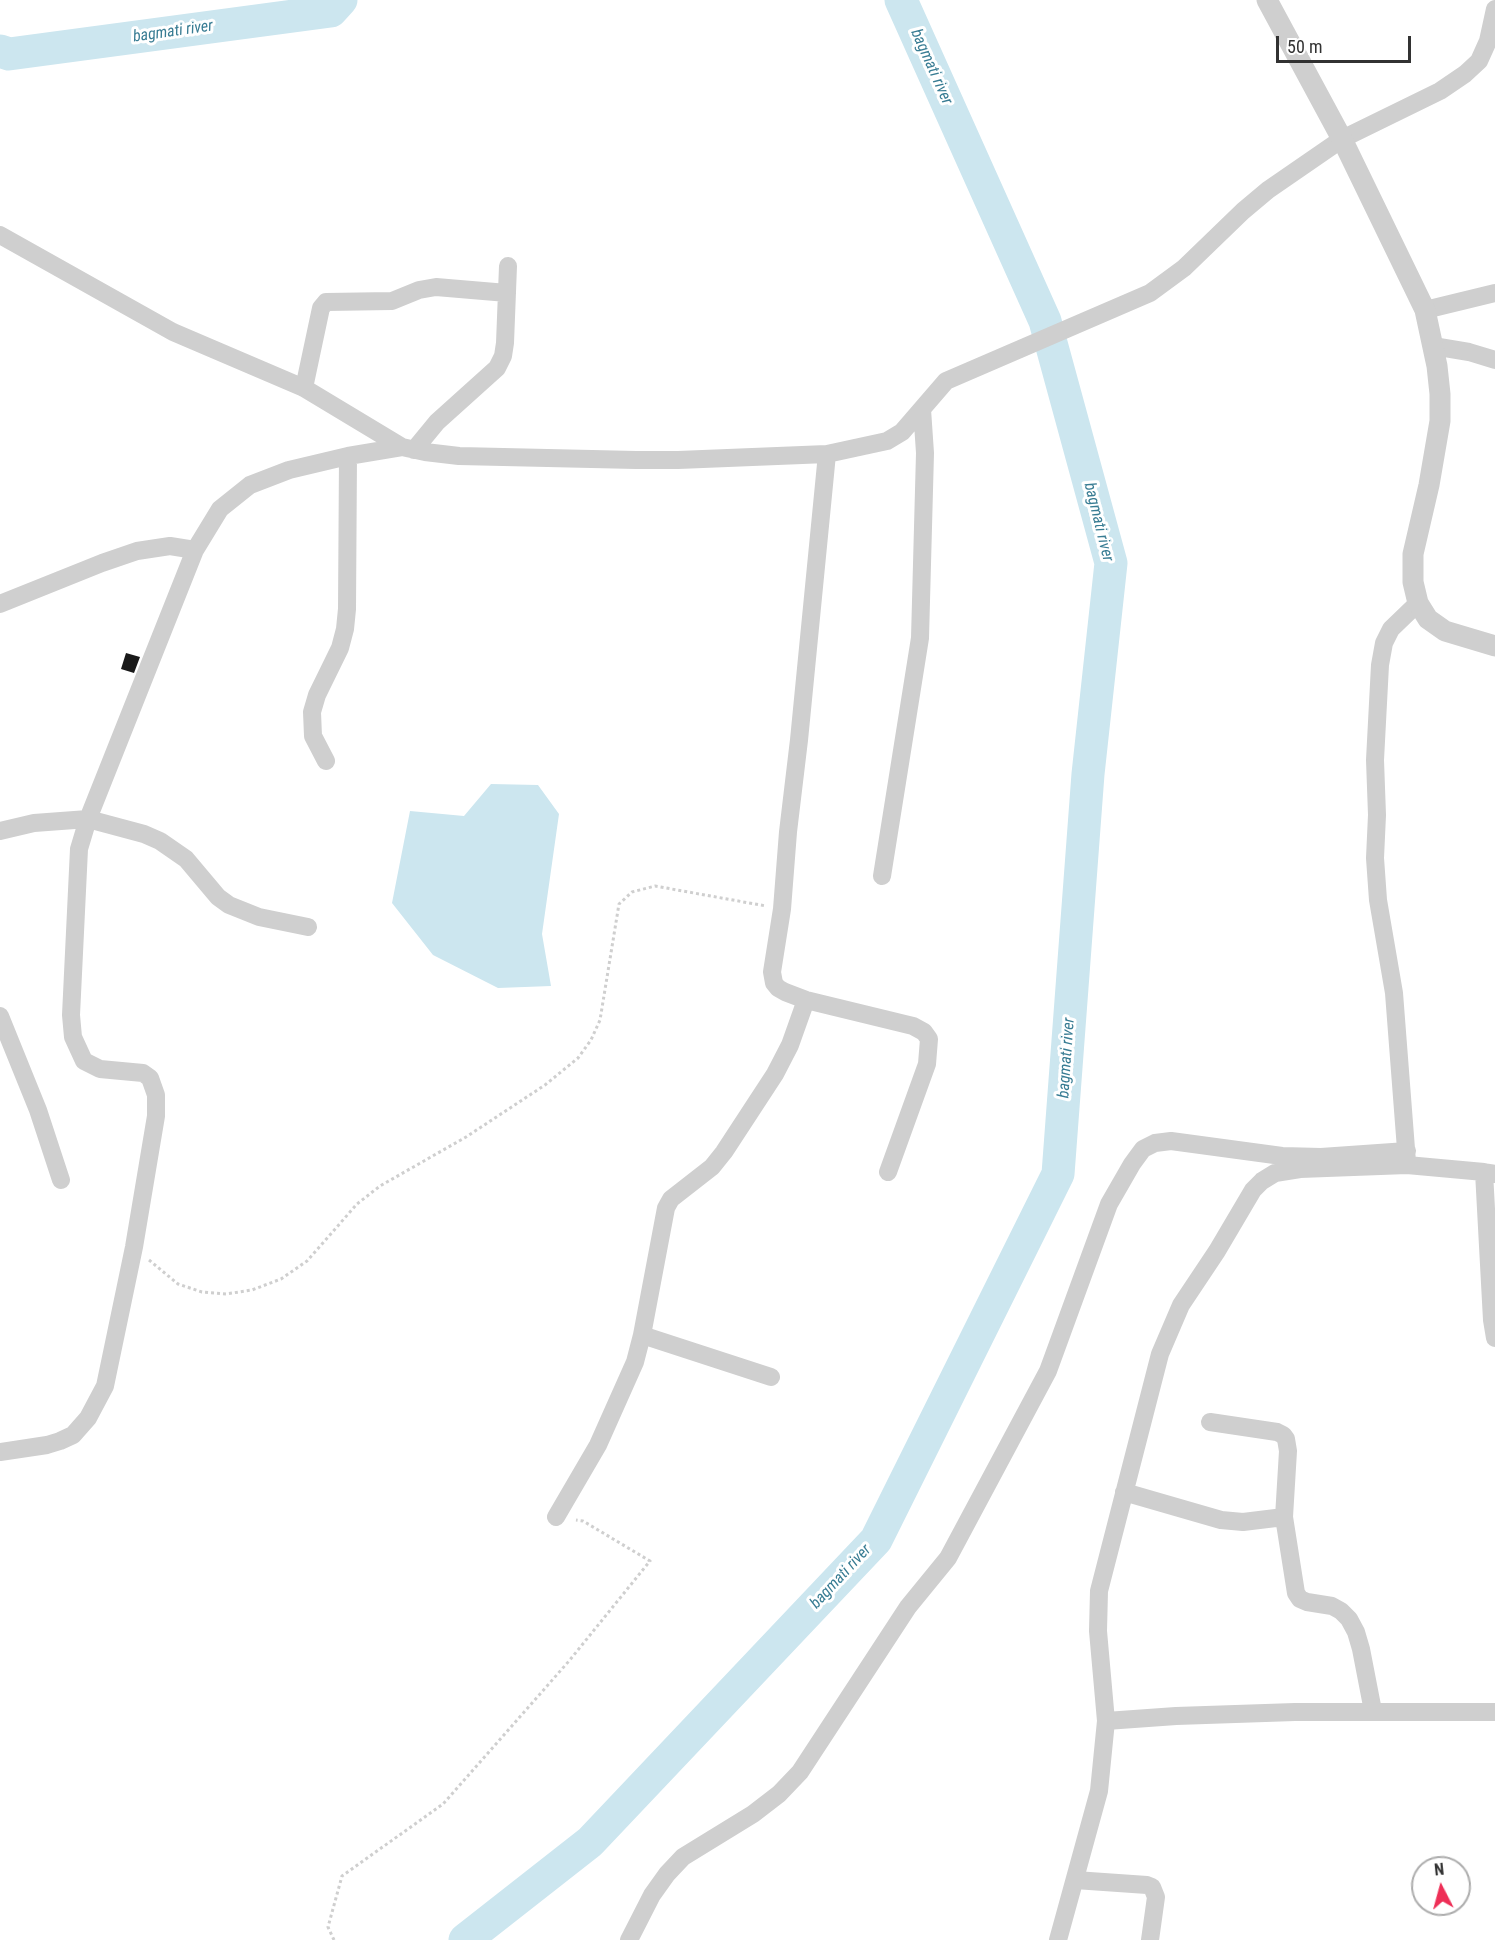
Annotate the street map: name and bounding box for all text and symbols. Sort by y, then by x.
water label: bagmati river [132,17,214,47]
scale bar [1279,24,1414,62]
water label: bagmati river [906,26,956,108]
text: 50 m [1287,36,1322,57]
water label: bagmati river [1079,481,1117,563]
water label: bagmati river [1055,1017,1079,1099]
water label: bagmati river [807,1541,875,1613]
north arrow [1411,1856,1471,1916]
text: N [1433,1860,1445,1880]

